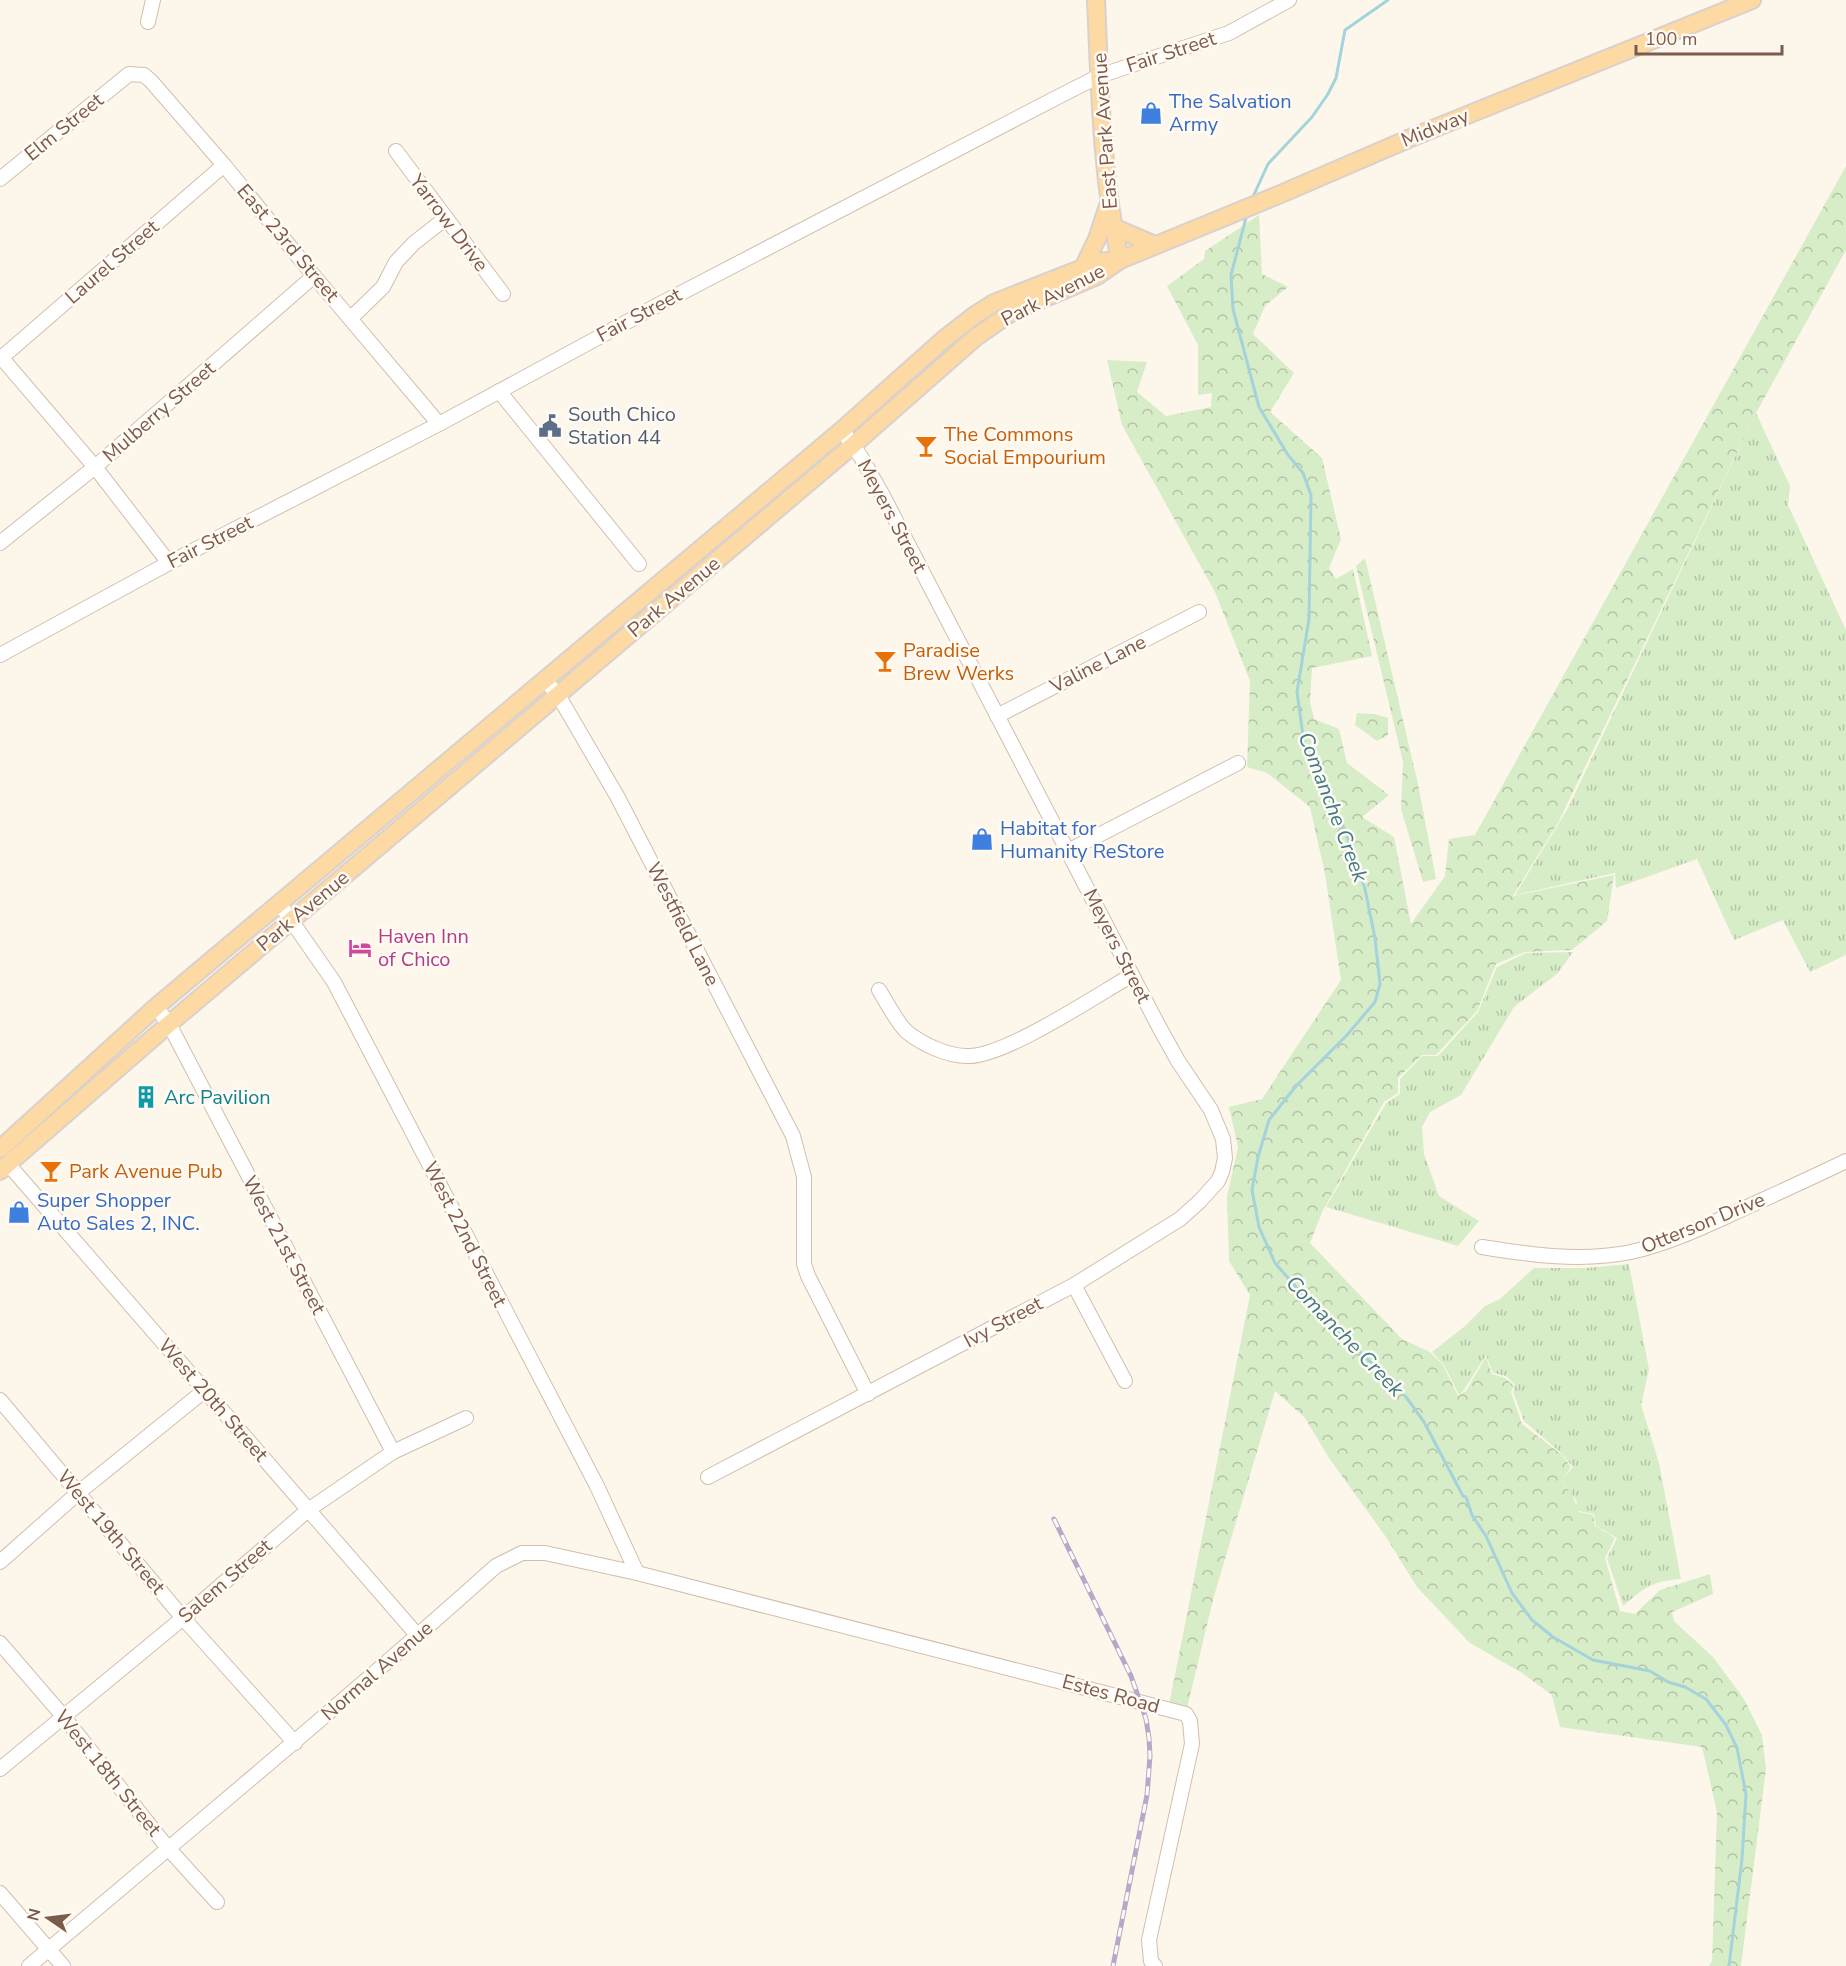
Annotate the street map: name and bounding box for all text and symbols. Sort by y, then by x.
scale bar [1636,18,1782,56]
street label: Fair Street [1123,25,1220,79]
text: 100 m [1645,27,1697,51]
street label: East Park Avenue [1086,52,1124,210]
street label: Elm Street [19,86,110,167]
place label: The Salvation Army [1169,88,1292,138]
shop icon: The Salvation Army [1138,100,1164,126]
street label: Midway [1397,102,1474,154]
street label: Yarrow Drive [403,168,495,277]
street label: East 23rd Street [231,178,346,308]
street label: Laurel Street [59,213,165,310]
street label: Park Avenue [996,257,1110,333]
street label: Fair Street [592,281,687,349]
street label: Mulberry Street [97,355,222,469]
place label: South Chico Station 44 [568,401,676,451]
public building icon: South Chico Station 44 [537,413,563,439]
place label: The Commons Social Empourium [944,421,1106,471]
bar icon: The Commons Social Empourium [913,433,939,459]
street label: Meyers Street [851,455,934,578]
street label: Fair Street [163,508,258,575]
street label: Park Avenue [622,550,726,644]
street label: Valine Lane [1044,628,1151,700]
place label: Paradise Brew Werks [903,637,1014,687]
bar icon: Paradise Brew Werks [872,648,898,674]
water label: Comanche Creek [1291,728,1375,887]
place label: Habitat for Humanity ReStore [1000,815,1164,865]
shop icon: Habitat for Humanity ReStore [969,826,995,852]
street label: Westfield Lane [640,857,726,991]
street label: Park Avenue [251,864,355,958]
street label: Meyers Street [1077,884,1158,1009]
place label: Haven Inn of Chico [378,923,469,973]
hotel icon: Haven Inn of Chico [347,935,373,961]
building icon: Arc Pavilion [133,1084,159,1110]
place label: Arc Pavilion [164,1084,271,1111]
street label: West 22nd Street [417,1157,514,1312]
bar icon: Park Avenue Pub [38,1158,64,1184]
place label: Park Avenue Pub [69,1158,223,1185]
street label: West 21st Street [236,1171,332,1320]
street label: Otterson Drive [1637,1186,1769,1260]
place label: Super Shopper Auto Sales 2, INC. [37,1187,200,1237]
shop icon: Super Shopper Auto Sales 2, INC. [6,1199,32,1225]
water label: Comanche Creek [1280,1269,1411,1403]
street label: Ivy Street [959,1289,1048,1354]
street label: West 20th Street [152,1333,275,1468]
street label: West 19th Street [51,1464,172,1601]
street label: Salem Street [172,1532,278,1629]
street label: Normal Avenue [315,1615,439,1727]
street label: Estes Road [1059,1668,1163,1720]
street label: West 18th Street [49,1704,168,1843]
north arrow [18,1888,78,1948]
text: N [22,1906,47,1923]

